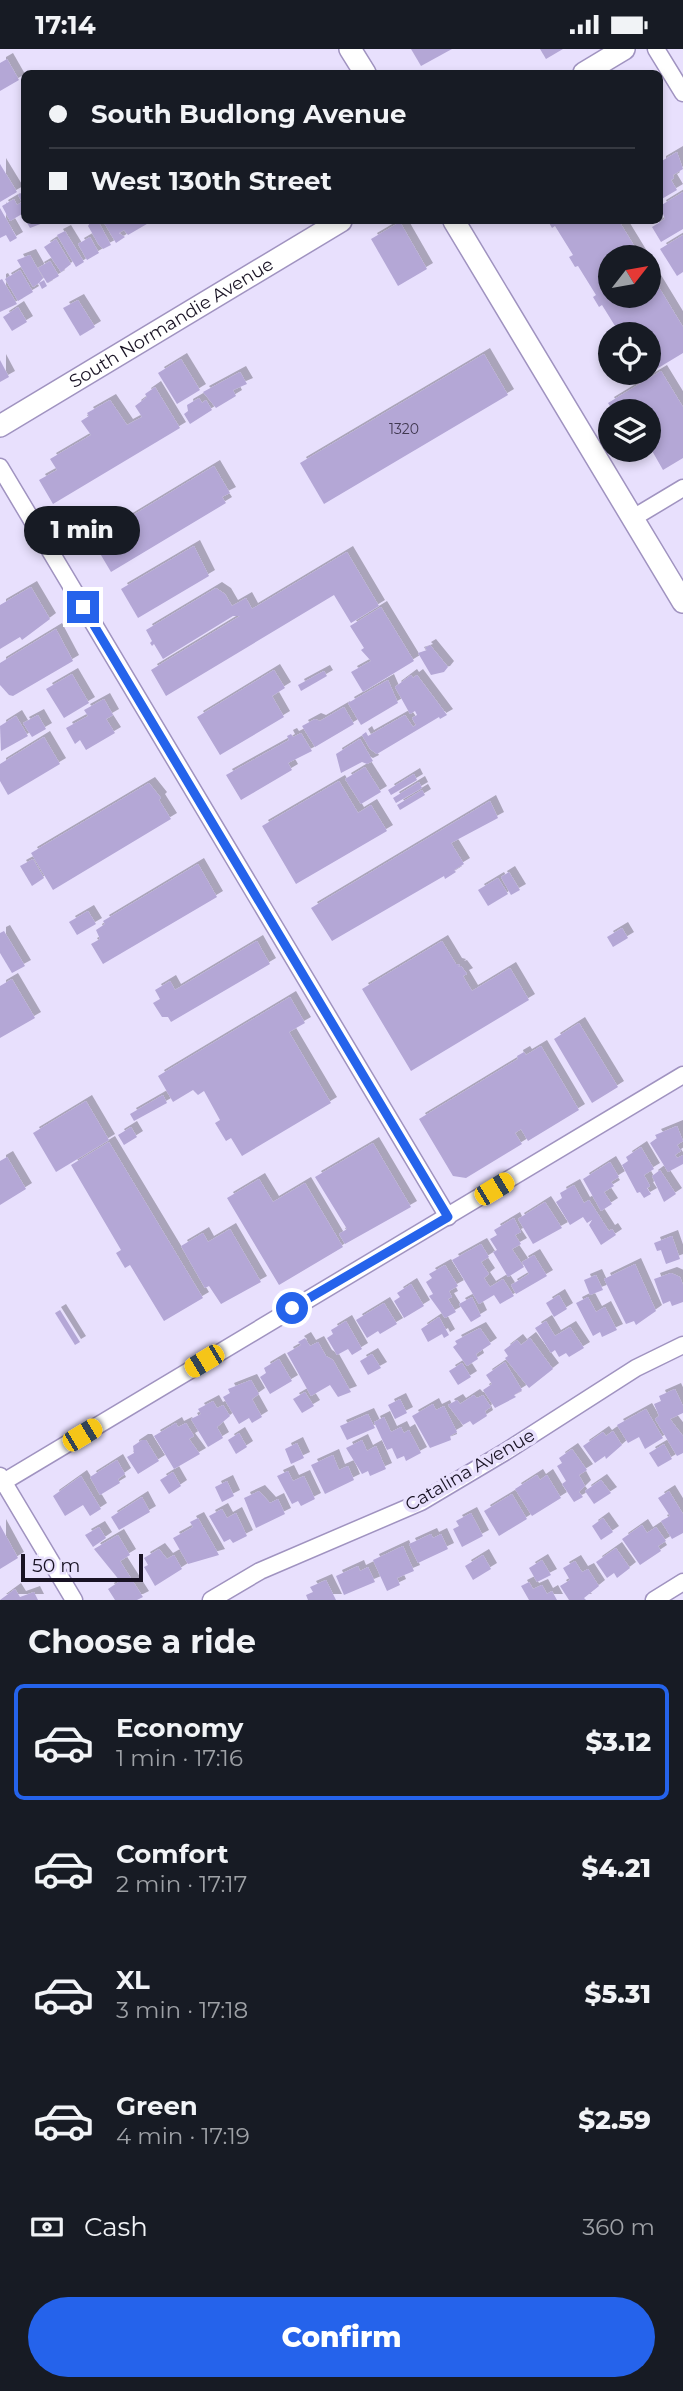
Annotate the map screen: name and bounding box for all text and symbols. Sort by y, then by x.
text: 17:14 [35,9,96,41]
text: South Budlong Avenue [91,98,406,130]
text: West 130th Street [91,165,332,197]
north arrow [598,245,662,308]
map controls [598,245,661,462]
street label: South Normandie Avenue [65,253,278,393]
button: locate [598,322,661,385]
button: layers [598,399,661,462]
house number: 1320 [389,420,419,438]
callout: 1 min [25,505,141,554]
text: 1 min [50,516,114,544]
route end [67,591,99,623]
car [471,1169,518,1209]
route start [276,1292,308,1324]
car [181,1341,228,1381]
car [59,1415,106,1455]
street label: Catalina Avenue [401,1424,539,1516]
scale bar [21,1551,144,1583]
text: 50 m [32,1554,80,1577]
text: Choose a ride [28,1622,256,1661]
icon: car [32,1711,95,1774]
text: Economy [116,1712,243,1744]
text: $3.12 [586,1726,651,1758]
text: 1 min · 17:16 [116,1744,243,1772]
icon: car [32,1837,95,1900]
text: Comfort [116,1838,228,1870]
text: $4.21 [581,1852,651,1884]
text: 2 min · 17:17 [116,1870,247,1898]
icon: car [32,1963,95,2026]
text: XL [116,1964,150,1996]
text: $5.31 [585,1978,651,2010]
text: 3 min · 17:18 [116,1996,248,2024]
icon: car [32,2089,95,2152]
text: Green [116,2090,198,2122]
text: $2.59 [578,2104,651,2136]
text: 4 min · 17:19 [116,2122,250,2150]
icon: cash [28,2208,66,2246]
text: Cash [84,2211,148,2243]
text: 360 m [582,2213,655,2241]
button: Confirm [28,2297,655,2377]

